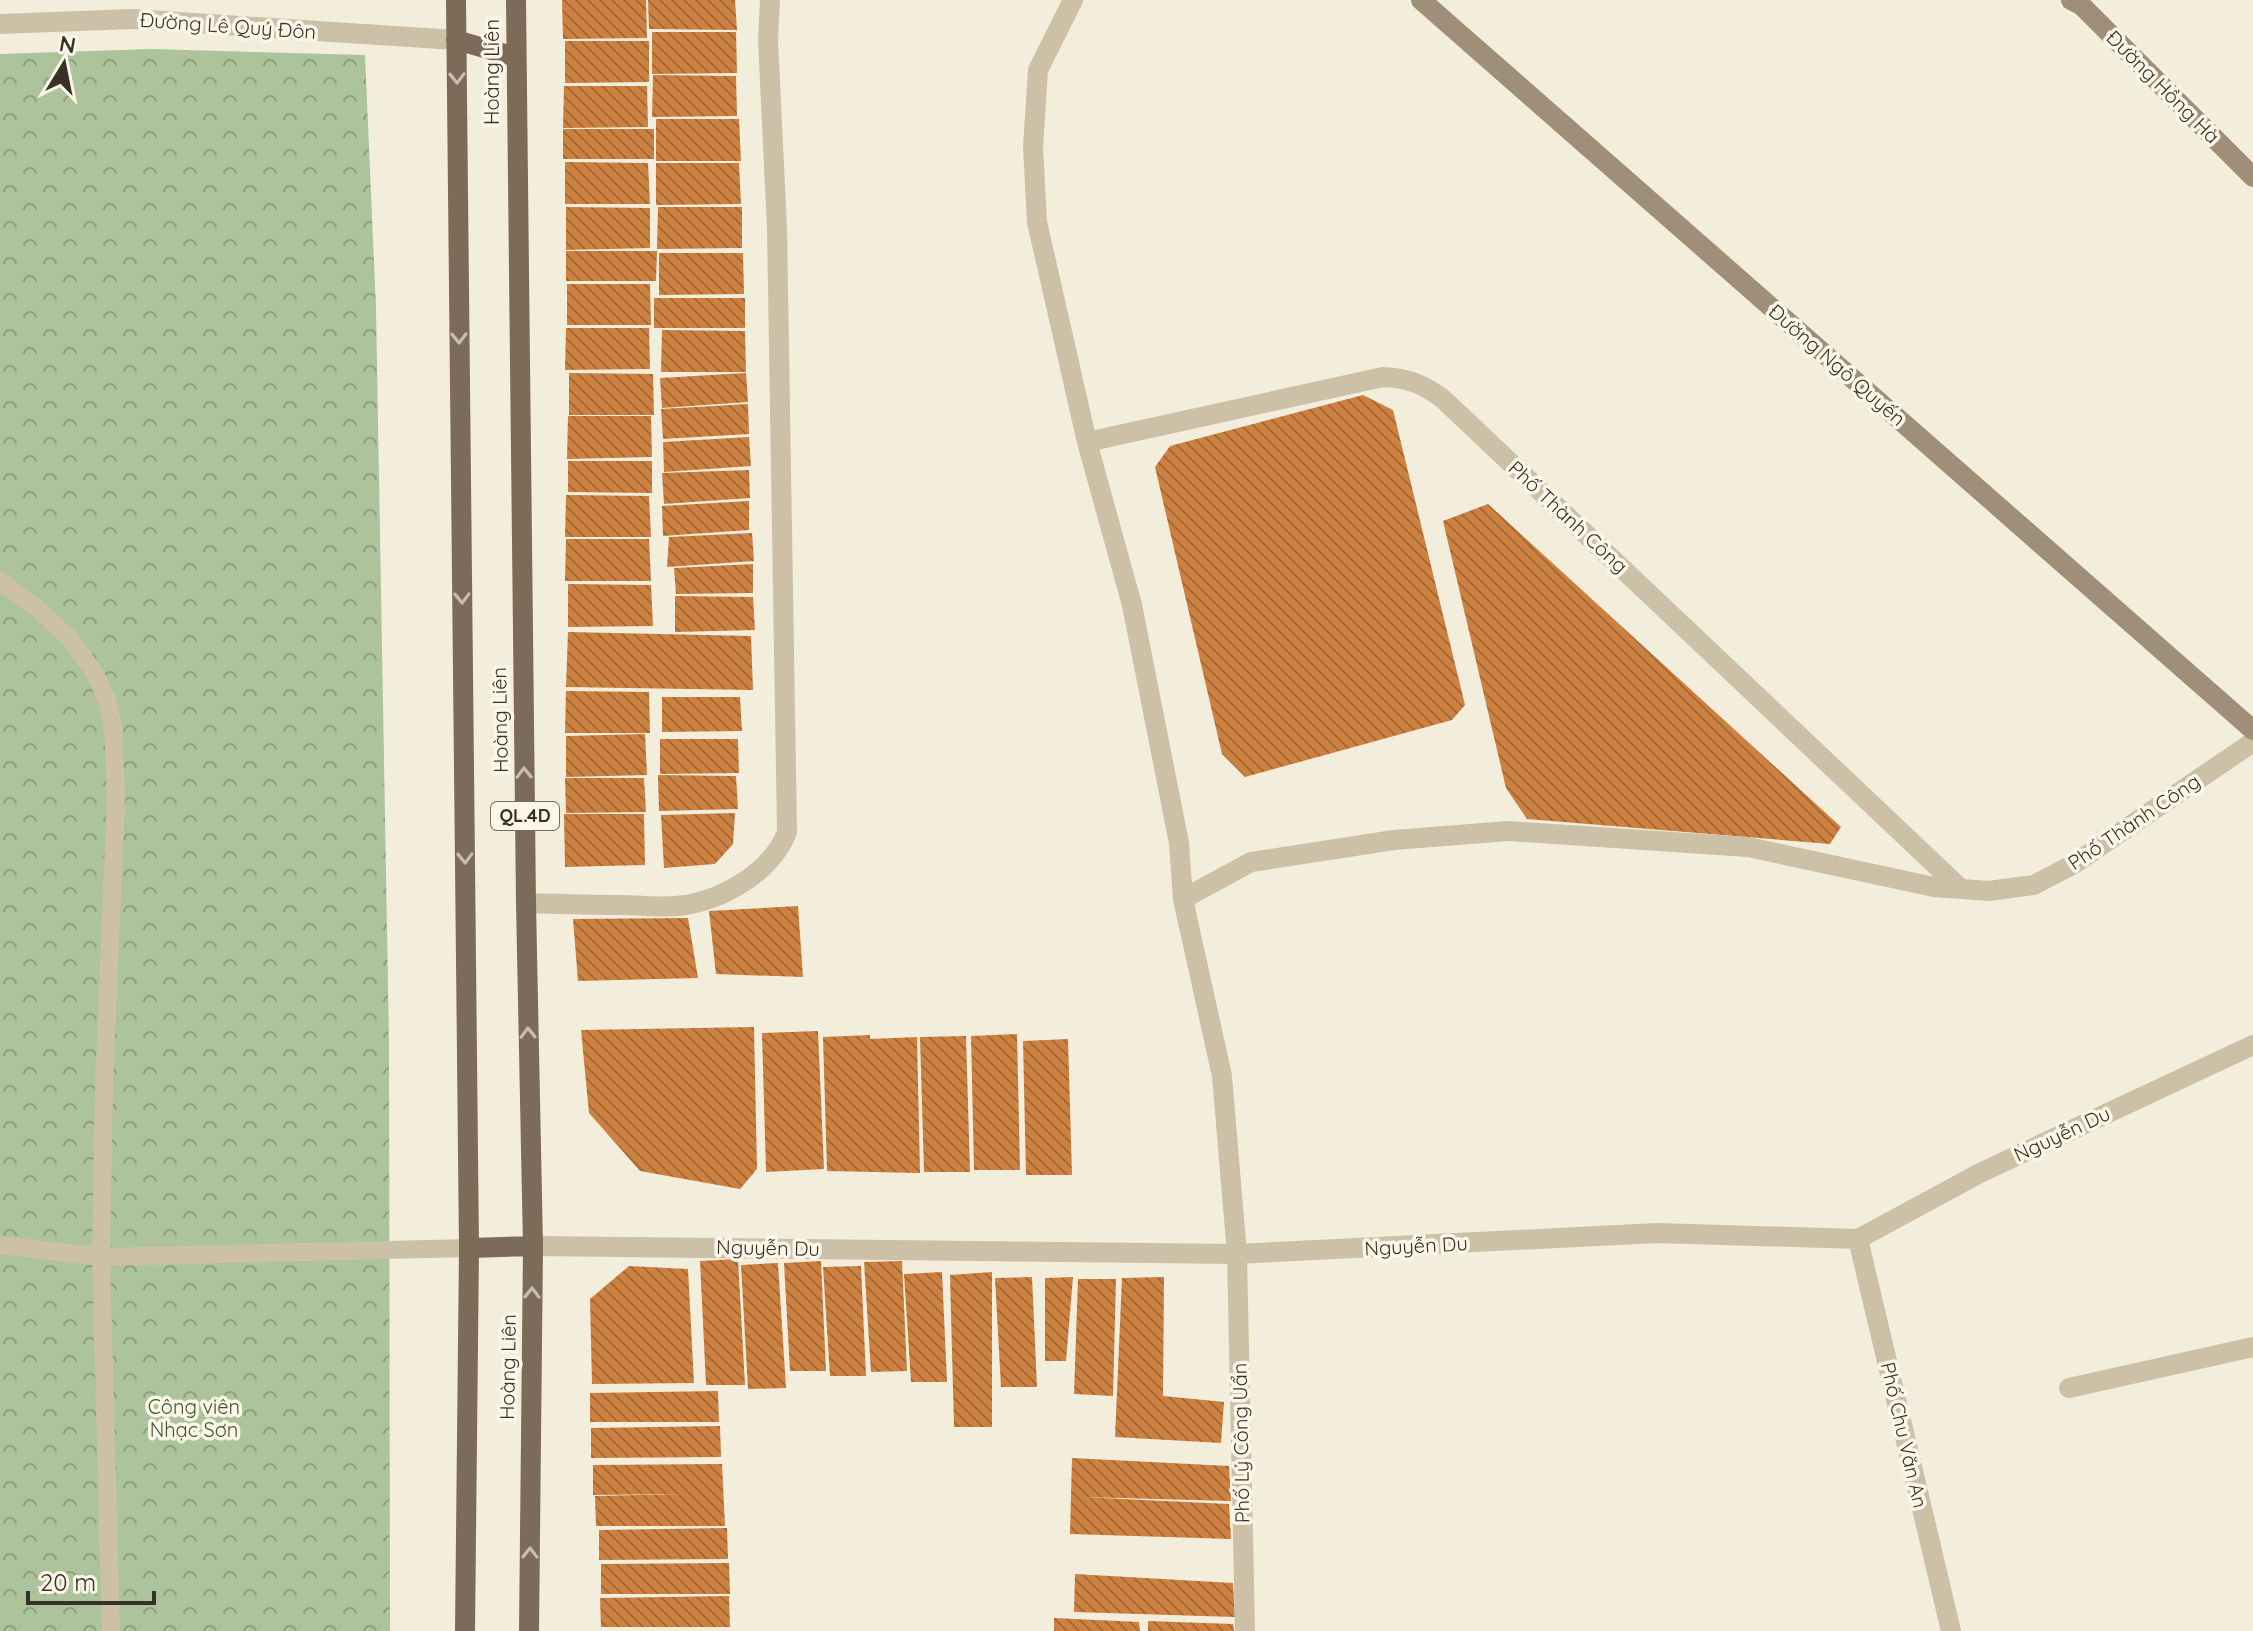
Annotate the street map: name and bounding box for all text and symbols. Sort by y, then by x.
street label: Đường Lê Quý Đôn [139,7,317,44]
street label: Hoàng Liên [479,19,504,125]
north arrow [24,24,104,104]
street label: Đường Hồng Hà [2102,25,2225,148]
text: N [57,29,78,59]
one-way arrow [448,72,466,85]
street label: Đường Ngô Quyến [1764,298,1911,431]
one-way arrow [451,332,468,345]
street label: Phố Thành Công [1504,455,1633,578]
one-way arrow [453,592,471,605]
street label: Hoàng Liên [486,667,513,773]
one-way arrow [515,766,533,779]
street label: Phố Thành Công [2063,768,2205,875]
road number: QL.4D [491,802,559,830]
one-way arrow [456,852,474,865]
one-way arrow [520,1026,537,1039]
street label: Nguyễn Du [2010,1100,2114,1167]
street label: Nguyễn Du [1364,1230,1468,1261]
street label: Nguyễn Du [716,1234,820,1261]
one-way arrow [524,1286,541,1299]
street label: Hoàng Liên [494,1314,521,1420]
street label: Phố Chu Văn An [1876,1360,1933,1510]
street label: Phố Lý Công Uẩn [1227,1363,1254,1523]
park label: Công viên Nhạc Sơn [148,1394,240,1442]
one-way arrow [521,1546,539,1559]
scale bar [28,1555,154,1605]
text: 20 m [40,1567,96,1597]

